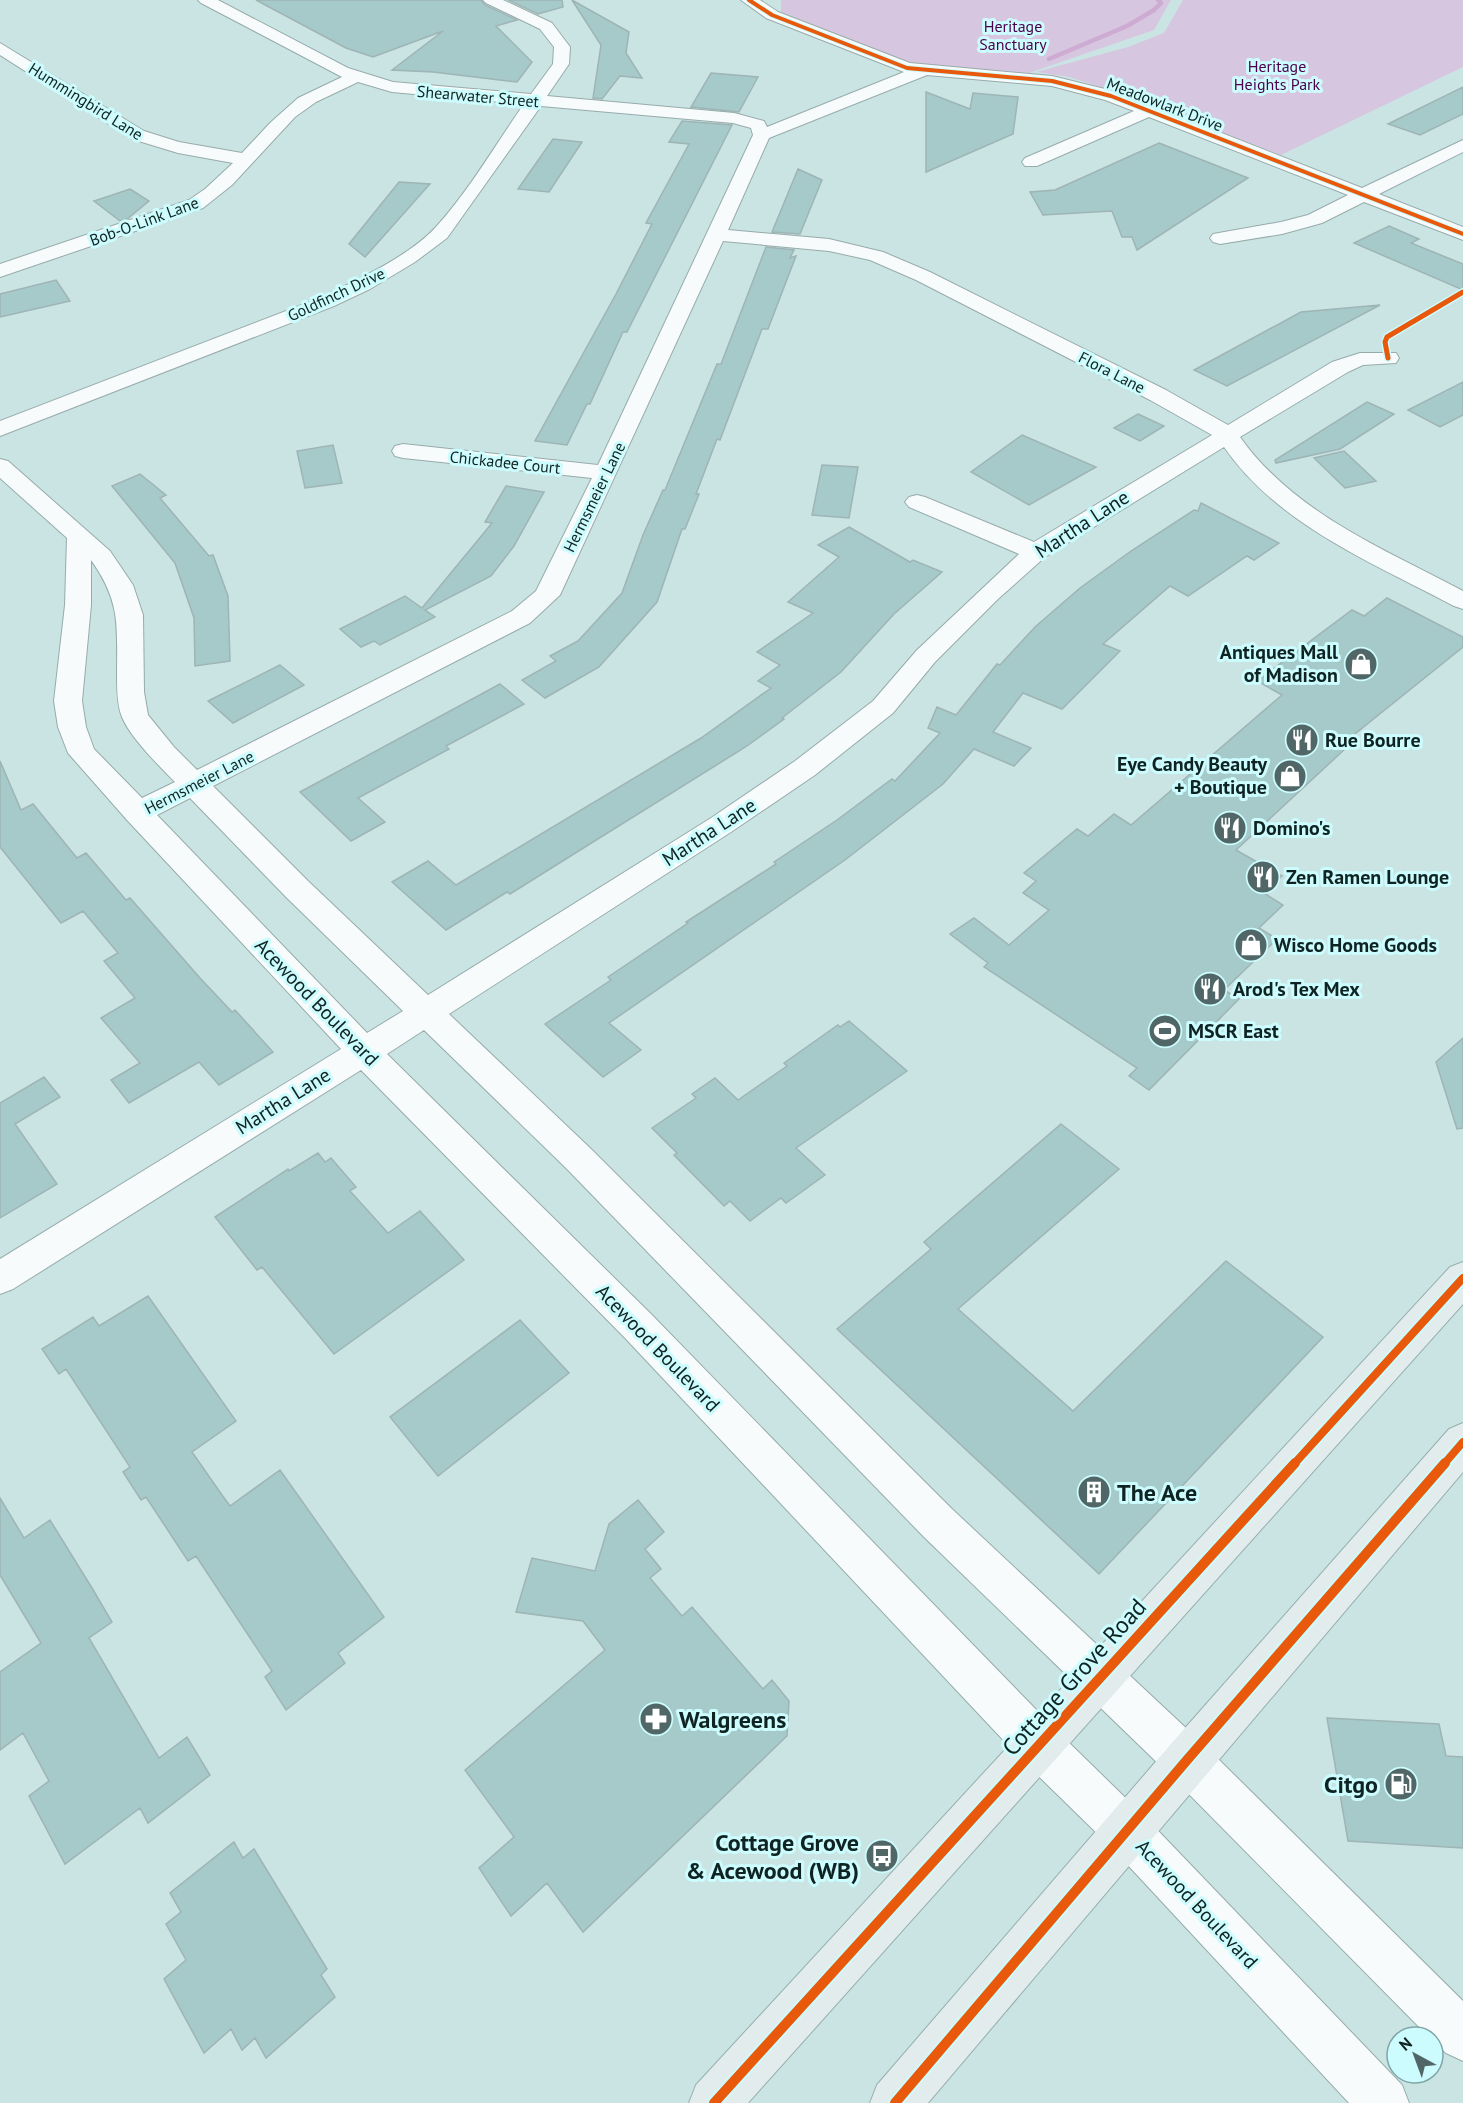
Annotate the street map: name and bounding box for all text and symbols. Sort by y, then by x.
park label: Heritage Sanctuary [979,16,1047,54]
park label: Heritage Heights Park [1234,56,1321,94]
street label: Hummingbird Lane [25,58,147,144]
street label: Meadowlark Drive [1104,73,1226,135]
street label: Shearwater Street [416,81,540,111]
street label: Bob-O-Link Lane [87,192,201,250]
street label: Goldfinch Drive [284,263,388,325]
street label: Flora Lane [1075,347,1149,397]
street label: Hermsmeier Lane [559,439,629,555]
street label: Chickadee Court [449,446,562,478]
street label: Martha Lane [1030,484,1134,564]
place label: Antiques Mall of Madison [1220,639,1338,688]
shop icon: Antiques Mall of Madison [1343,646,1379,682]
restaurant icon: Rue Bourre [1284,722,1320,758]
place label: Rue Bourre [1325,727,1421,753]
street label: Hermsmeier Lane [141,746,257,818]
place label: Eye Candy Beauty + Boutique [1117,751,1267,800]
shop icon: Eye Candy Beauty + Boutique [1272,758,1308,794]
street label: Martha Lane [657,792,761,872]
restaurant icon: Domino's [1212,810,1248,846]
place label: Domino's [1253,815,1330,841]
restaurant icon: Zen Ramen Lounge [1245,859,1281,895]
place label: Zen Ramen Lounge [1286,864,1449,890]
shop icon: Wisco Home Goods [1233,927,1269,963]
place label: Wisco Home Goods [1274,932,1437,958]
street label: Acewood Boulevard [249,933,385,1071]
restaurant icon: Arod's Tex Mex [1192,971,1228,1007]
place label: Arod's Tex Mex [1233,976,1360,1002]
sports icon: MSCR East [1147,1013,1183,1049]
place label: MSCR East [1188,1018,1279,1044]
street label: Martha Lane [231,1062,335,1140]
street label: Acewood Boulevard [590,1279,726,1417]
building icon: The Ace [1076,1474,1112,1510]
place label: The Ace [1117,1477,1197,1508]
street label: Cottage Grove Road [995,1592,1153,1762]
pharmacy icon: Walgreens [638,1701,674,1737]
place label: Walgreens [679,1704,786,1735]
fuel station icon: Citgo [1383,1766,1419,1802]
place label: Citgo [1324,1769,1378,1800]
place label: Cottage Grove & Acewood (WB) [686,1827,859,1886]
street label: Acewood Boulevard [1130,1834,1264,1974]
bus stop icon: Cottage Grove & Acewood (WB) [864,1838,900,1874]
north arrow [1385,2025,1445,2085]
text: N [1395,2033,1416,2055]

